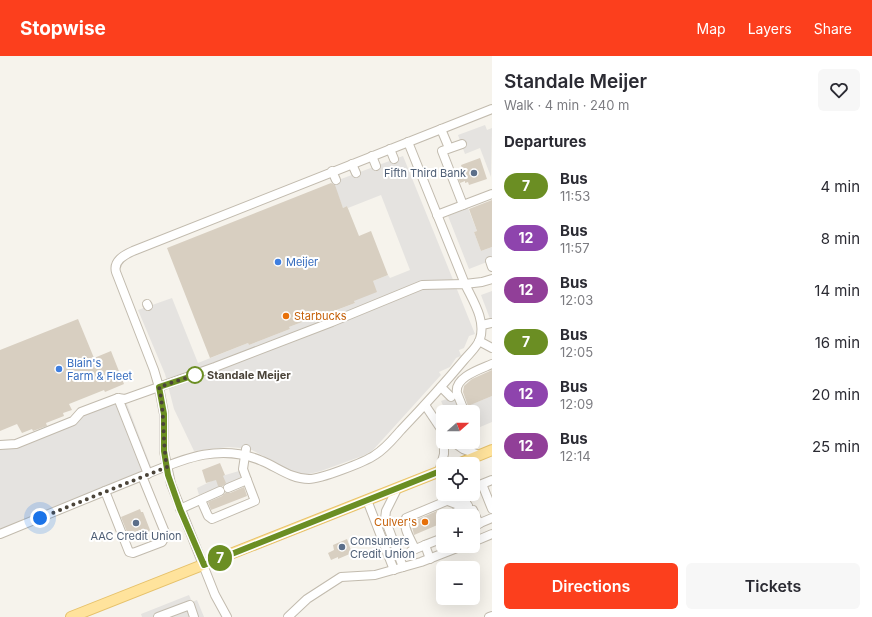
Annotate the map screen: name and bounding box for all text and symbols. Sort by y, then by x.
text: Stopwise [20,17,106,40]
text: Map [697,20,726,37]
text: Layers [748,20,792,37]
text: Share [814,20,852,37]
button: heart [818,69,860,111]
text: Standale Meijer [504,70,647,93]
text: Walk · 4 min · 240 m [504,97,630,113]
text: Departures [504,132,586,151]
place label: Fifth Third Bank [384,166,466,180]
marker: Fifth Third Bank [469,168,479,178]
text: Bus [560,169,588,188]
text: 7 [522,177,530,194]
text: 4 min [820,177,860,196]
text: 11:53 [560,188,590,204]
text: Bus [560,221,588,240]
text: 12 [519,229,533,246]
text: 8 min [821,229,860,248]
text: 11:57 [560,240,590,256]
place label: Meijer [286,255,318,269]
marker: Meijer [273,257,283,267]
text: Bus [560,273,588,292]
text: 12 [519,281,533,298]
text: 14 min [814,281,860,300]
text: 12:03 [560,292,593,308]
place label: Starbucks [294,309,347,323]
marker: Starbucks [281,311,291,321]
text: Bus [560,325,588,344]
text: 7 [522,333,530,350]
text: 16 min [815,333,860,352]
text: 12:05 [560,344,593,360]
place label: Blain's Farm & Fleet [67,356,133,383]
marker: Blain's Farm & Fleet [54,364,64,374]
marker: Standale Meijer [186,366,204,384]
place label: Standale Meijer [207,368,291,382]
text: Bus [560,377,588,396]
text: 12 [519,385,533,402]
text: 20 min [812,385,860,404]
text: 12:09 [560,396,593,412]
north arrow [436,405,480,449]
map controls [436,405,480,605]
text: Bus [560,429,588,448]
text: 12 [519,437,533,454]
text: 25 min [812,437,860,456]
text: 12:14 [560,448,591,464]
button: locate [436,457,480,501]
your location [30,508,50,528]
button: + [436,509,480,553]
place label: Culver's [374,515,417,529]
marker: Culver's [420,517,430,527]
marker: AAC Credit Union [131,518,141,528]
place label: AAC Credit Union [90,529,182,543]
place label: Consumers Credit Union [350,534,415,561]
marker: Consumers Credit Union [337,542,347,552]
line badge: 7 [207,545,233,571]
text: 7 [216,549,224,566]
button: − [436,561,480,605]
button: Directions [504,563,678,609]
button: Tickets [686,563,860,609]

